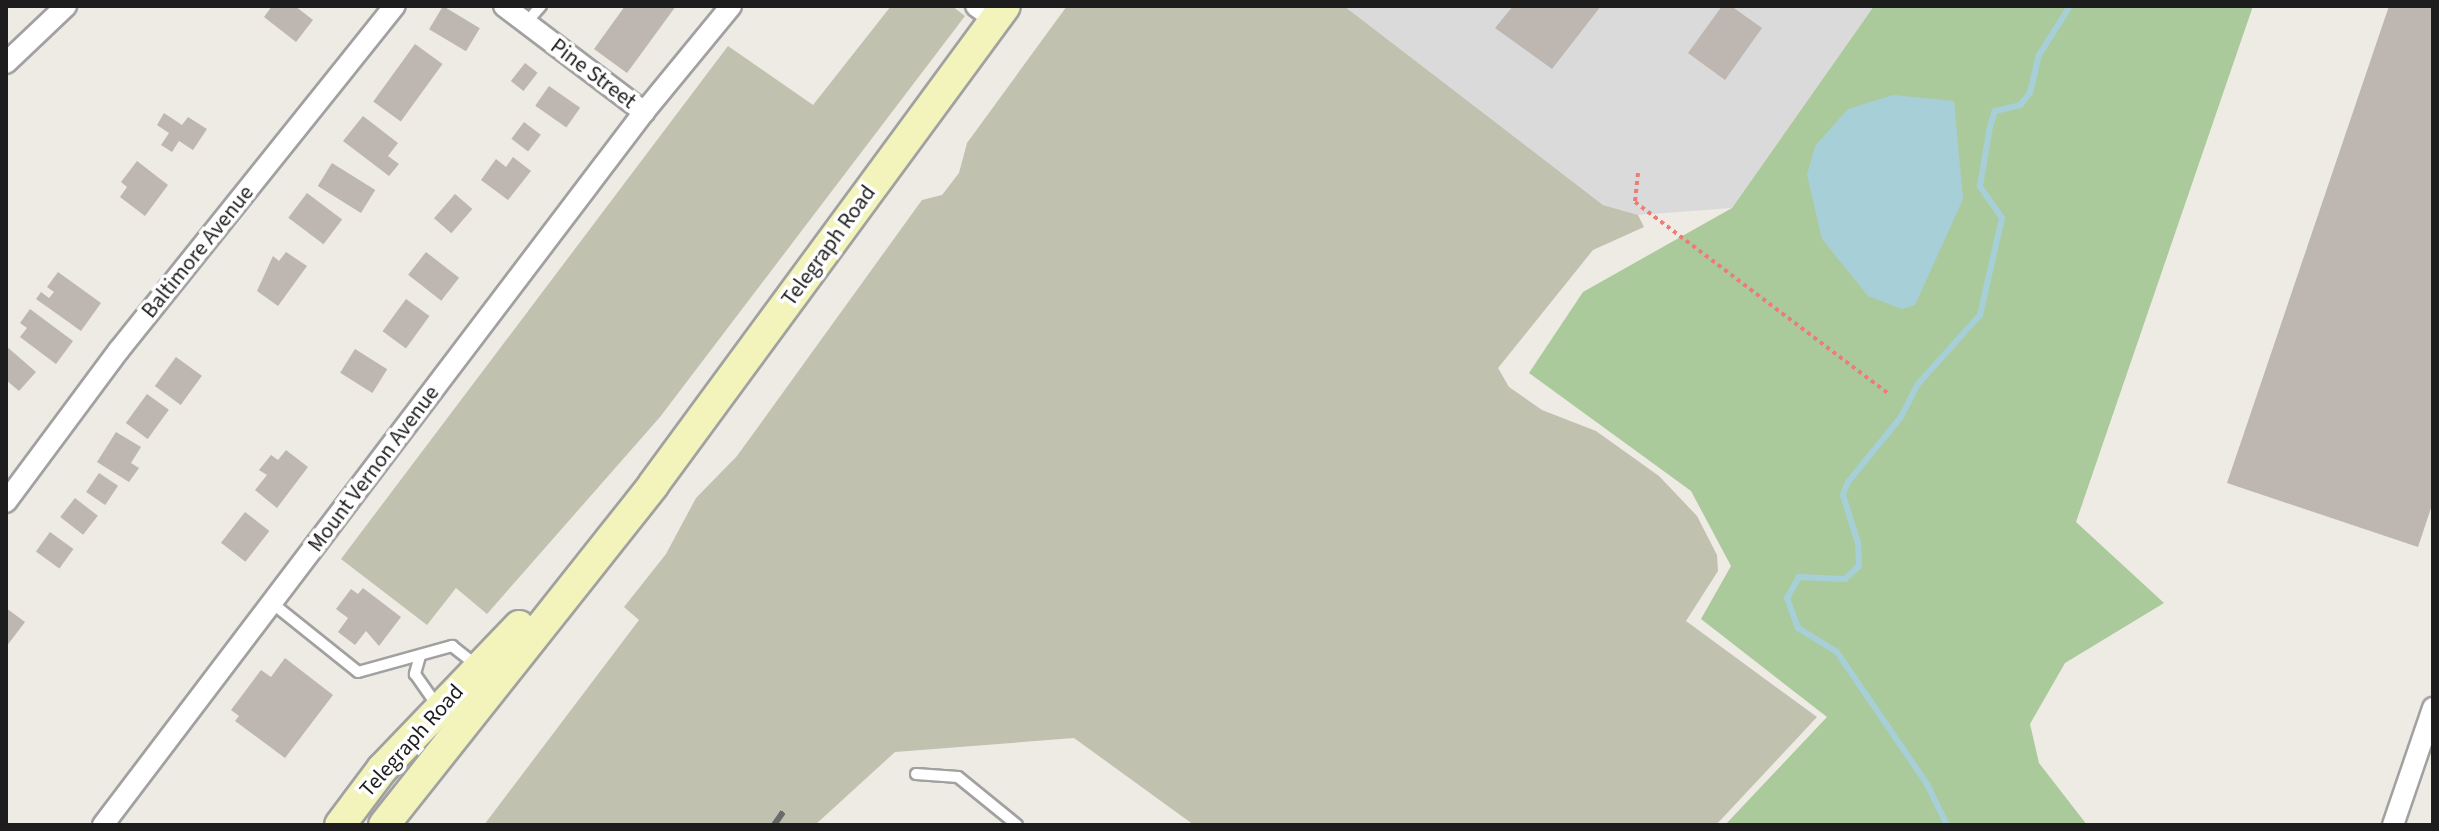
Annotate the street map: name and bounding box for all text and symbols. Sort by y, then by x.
street label: Pine Street [545,33,641,115]
street label: Baltimore Avenue [136,180,260,324]
street label: Telegraph Road [776,181,882,311]
street label: Mount Vernon Avenue [303,381,445,557]
street label: Telegraph Road [354,679,470,803]

